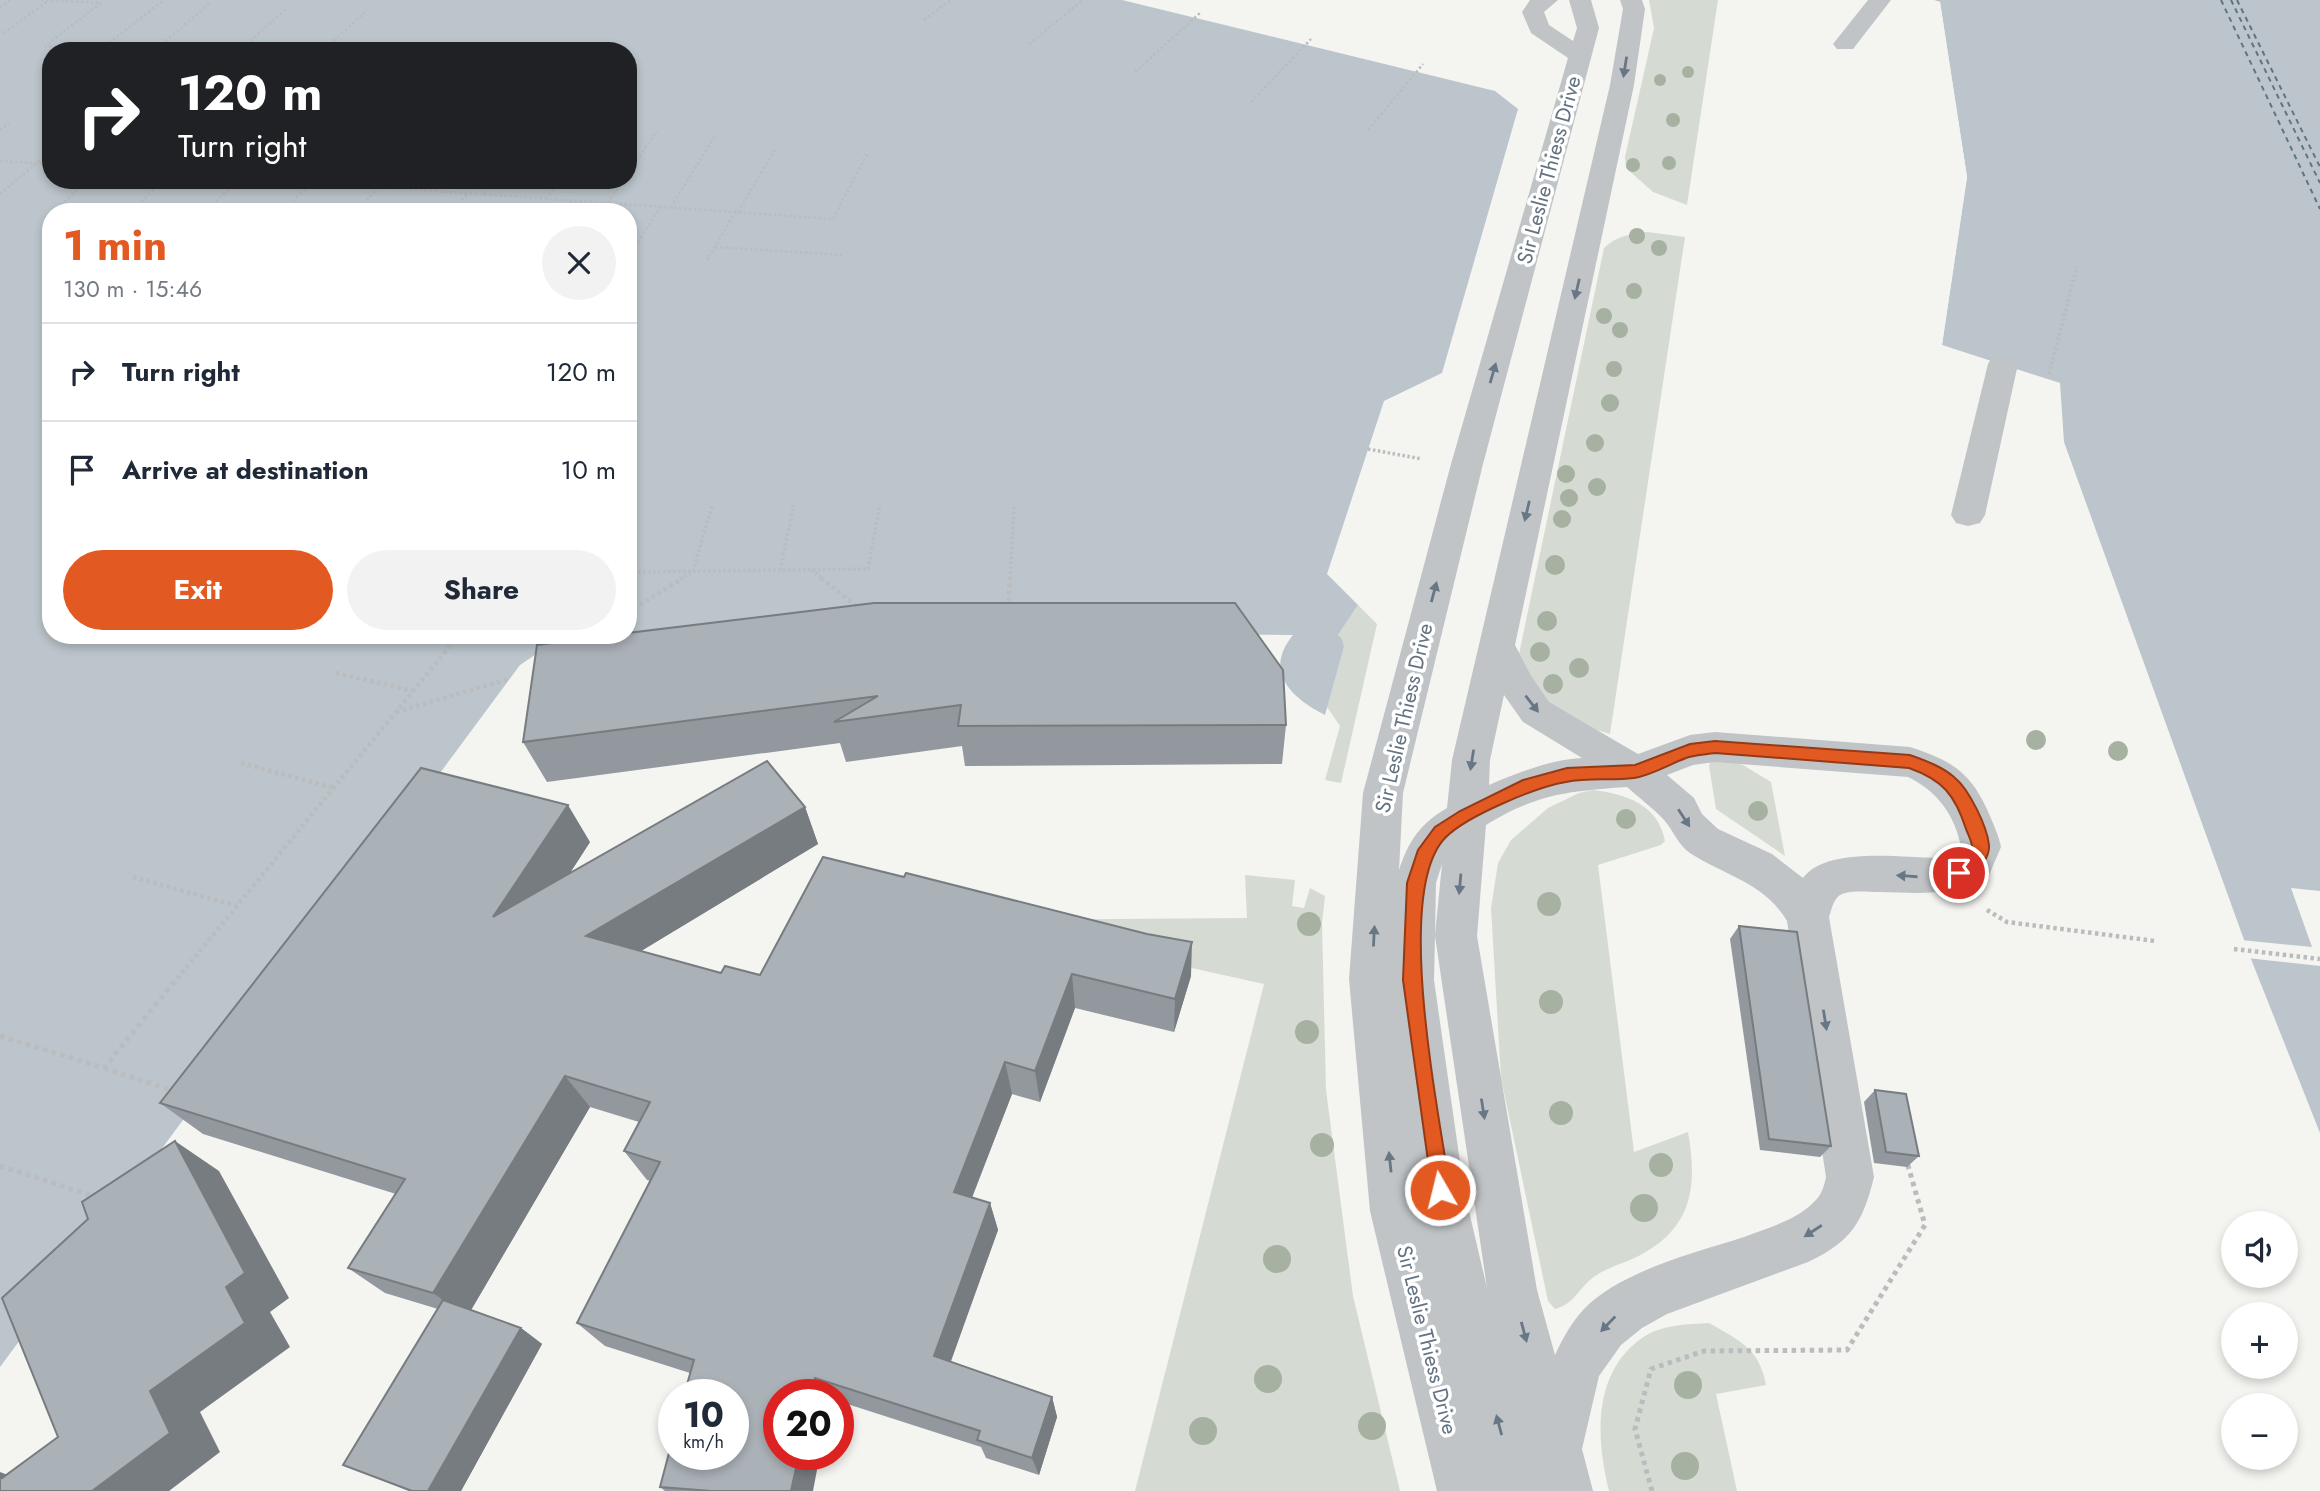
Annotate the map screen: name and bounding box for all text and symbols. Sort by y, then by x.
one-way arrow [1619,56,1630,78]
text: 120 m [178,58,322,128]
icon: right [63,70,154,161]
street label: Sir Leslie Thiess Drive [1509,72,1589,267]
text: Turn right [178,123,307,169]
text: 1 min [63,215,167,276]
button: close [542,226,616,300]
text: 130 m · 15:46 [63,272,202,306]
one-way arrow [1571,278,1582,300]
icon: right [63,353,101,391]
text: Turn right [122,353,240,391]
text: 120 m [546,353,616,391]
one-way arrow [1489,362,1499,383]
icon: arrive [63,451,101,489]
text: Arrive at destination [122,451,369,489]
text: 10 m [561,451,616,489]
one-way arrow [1521,500,1532,522]
button: Exit [63,550,333,630]
button: Share [347,550,616,630]
one-way arrow [1429,581,1439,602]
street label: Sir Leslie Thiess Drive [1368,620,1440,816]
one-way arrow [1524,695,1539,713]
one-way arrow [1466,750,1477,772]
one-way arrow [1678,808,1691,828]
pin [1929,843,1989,903]
icon: arrive [1940,854,1978,892]
one-way arrow [1896,870,1918,881]
one-way arrow [1454,873,1465,895]
one-way arrow [1368,924,1379,946]
one-way arrow [1820,1009,1831,1031]
one-way arrow [1478,1098,1489,1120]
one-way arrow [1384,1151,1395,1173]
position arrow [1403,1153,1477,1227]
map controls [2221,1211,2298,1470]
button: sound [2221,1211,2298,1288]
one-way arrow [1804,1225,1823,1238]
street label: Sir Leslie Thiess Drive [1389,1242,1465,1438]
button: + [2221,1302,2298,1379]
one-way arrow [1599,1315,1616,1332]
one-way arrow [1519,1322,1529,1343]
speed limit sign: 20 [763,1379,854,1470]
text: 10 [683,1390,724,1440]
button: − [2221,1393,2298,1470]
one-way arrow [1493,1414,1503,1435]
text: km/h [683,1429,724,1455]

